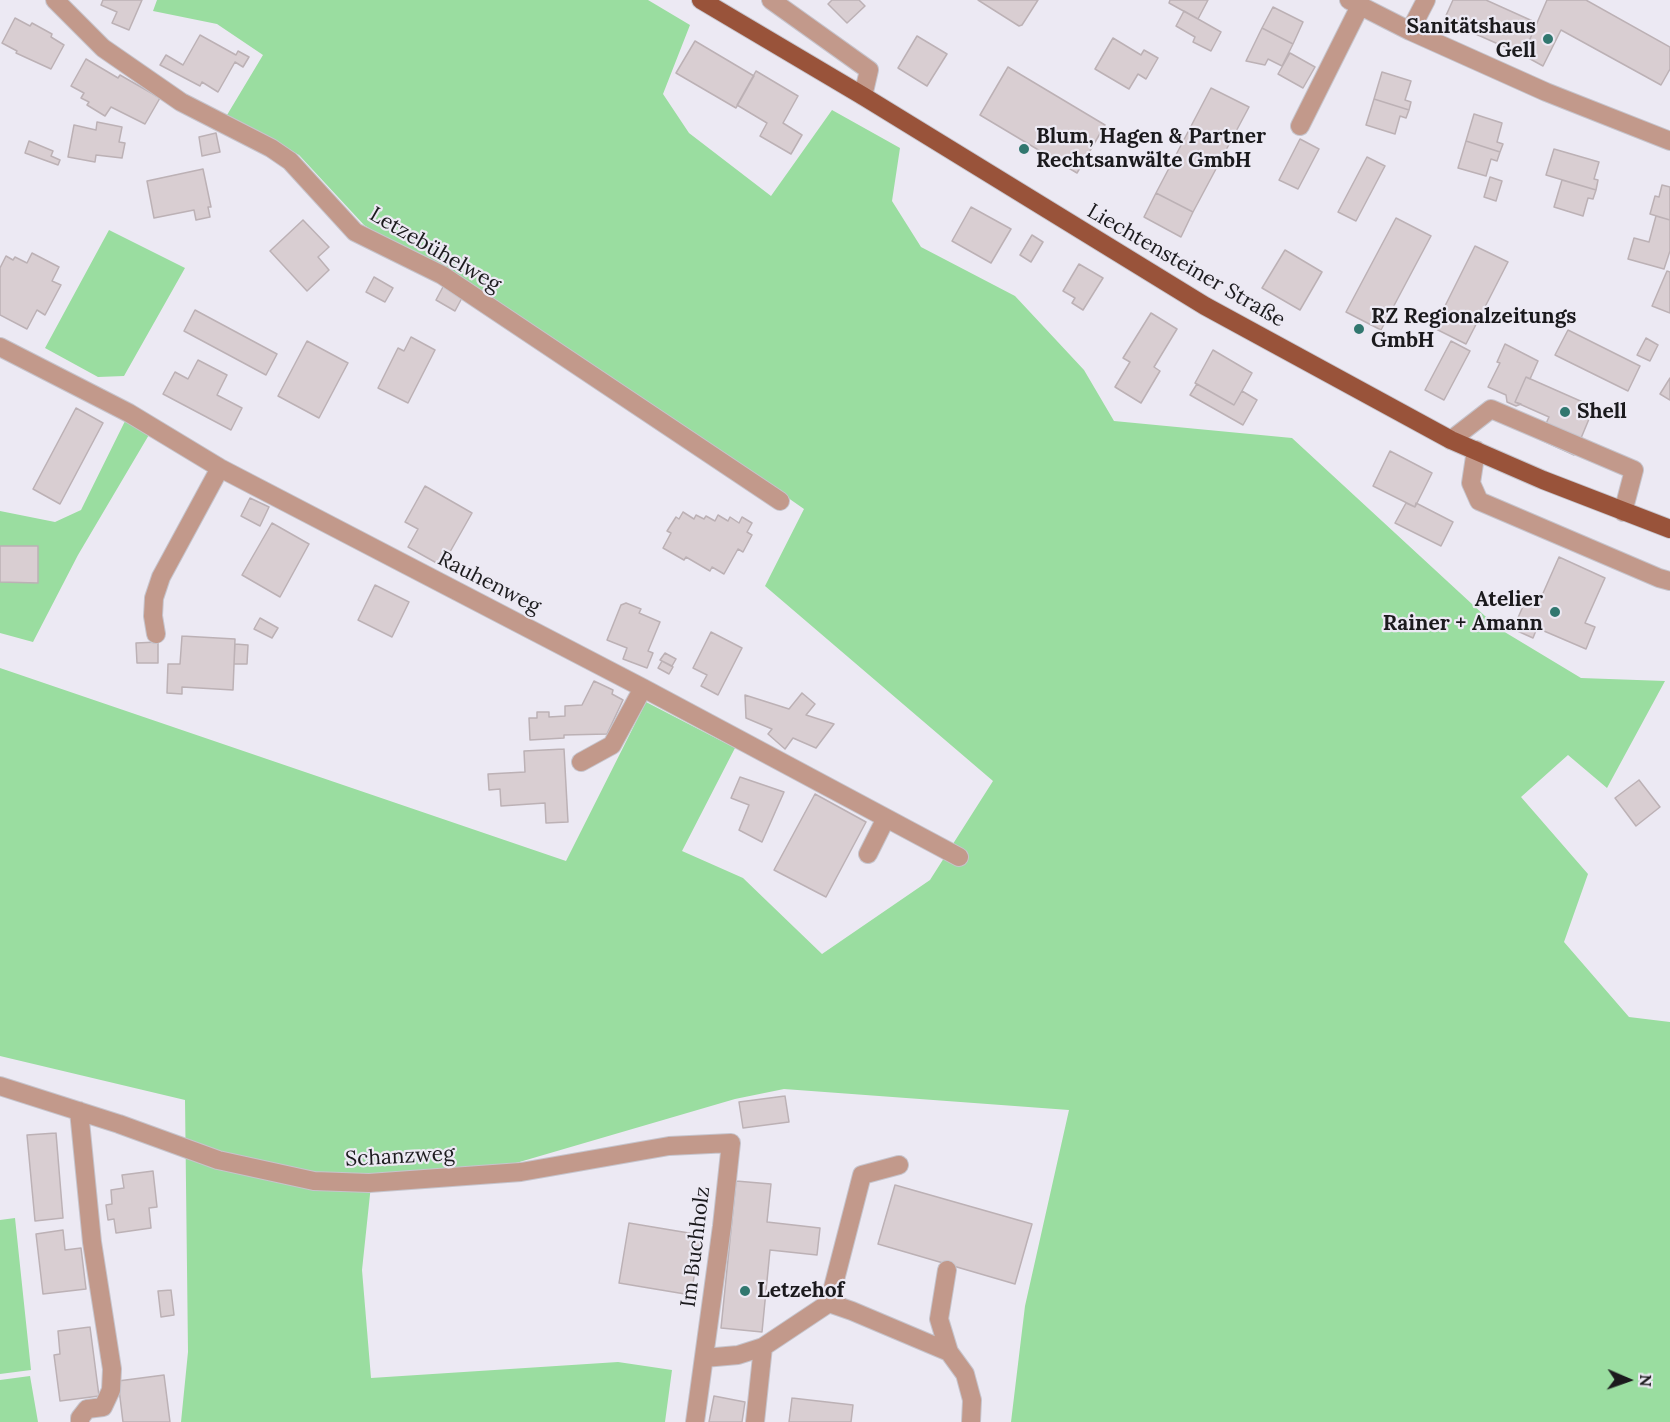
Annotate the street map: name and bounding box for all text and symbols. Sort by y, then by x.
place label: Sanitätshaus Gell [1407,14,1536,64]
marker: Sanitätshaus Gell [1541,32,1555,46]
place label: Blum, Hagen & Partner Rechtsanwälte GmbH [1036,124,1266,174]
marker: Blum, Hagen & Partner Rechtsanwälte GmbH [1017,142,1031,156]
street label: Liechtensteiner Straße [1083,199,1289,333]
street label: Letzebühelweg [365,202,505,298]
place label: RZ Regionalzeitungs GmbH [1371,304,1577,354]
marker: RZ Regionalzeitungs GmbH [1352,322,1366,336]
place label: Shell [1577,399,1627,425]
marker: Shell [1558,405,1572,419]
street label: Rauhenweg [433,546,545,620]
place label: Atelier Rainer + Amann [1383,587,1543,637]
marker: Atelier Rainer + Amann [1548,605,1562,619]
street label: Schanzweg [345,1142,455,1172]
street label: Im Buchholz [676,1185,716,1309]
place label: Letzehof [757,1278,844,1304]
marker: Letzehof [738,1284,752,1298]
north arrow [1598,1350,1658,1410]
text: N [1636,1374,1656,1387]

